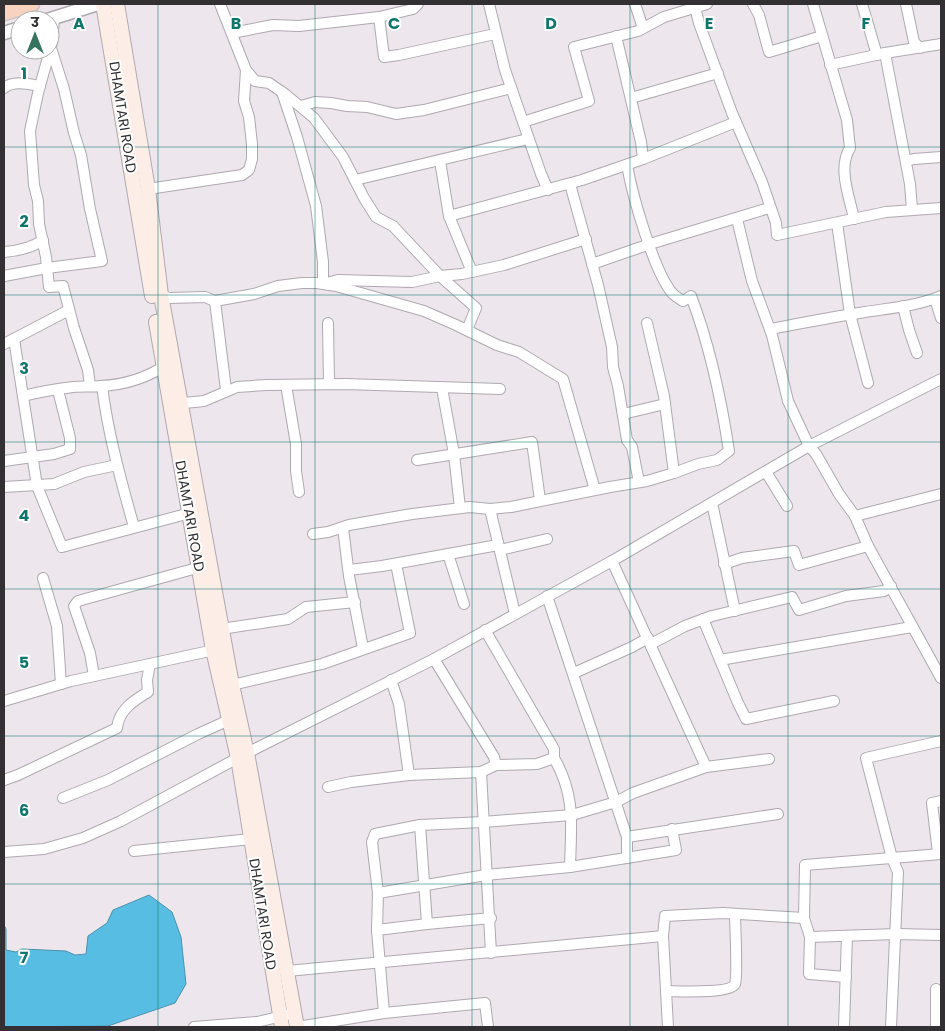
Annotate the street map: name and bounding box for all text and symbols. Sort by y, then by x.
north arrow [10,10,60,60]
text: उ [30,12,40,32]
text: A [73,12,85,35]
text: B [231,12,241,35]
text: C [388,12,400,35]
text: D [545,12,557,35]
text: E [705,12,713,35]
text: F [862,12,871,35]
street label: DHAMTARI ROAD [104,60,142,174]
text: 1 [21,62,27,85]
text: 2 [19,210,29,233]
text: 3 [19,357,29,380]
street label: DHAMTARI ROAD [170,459,210,573]
text: 4 [19,504,30,527]
text: 5 [19,651,29,674]
text: 6 [19,799,29,822]
street label: DHAMTARI ROAD [244,857,282,971]
text: 7 [20,946,29,969]

